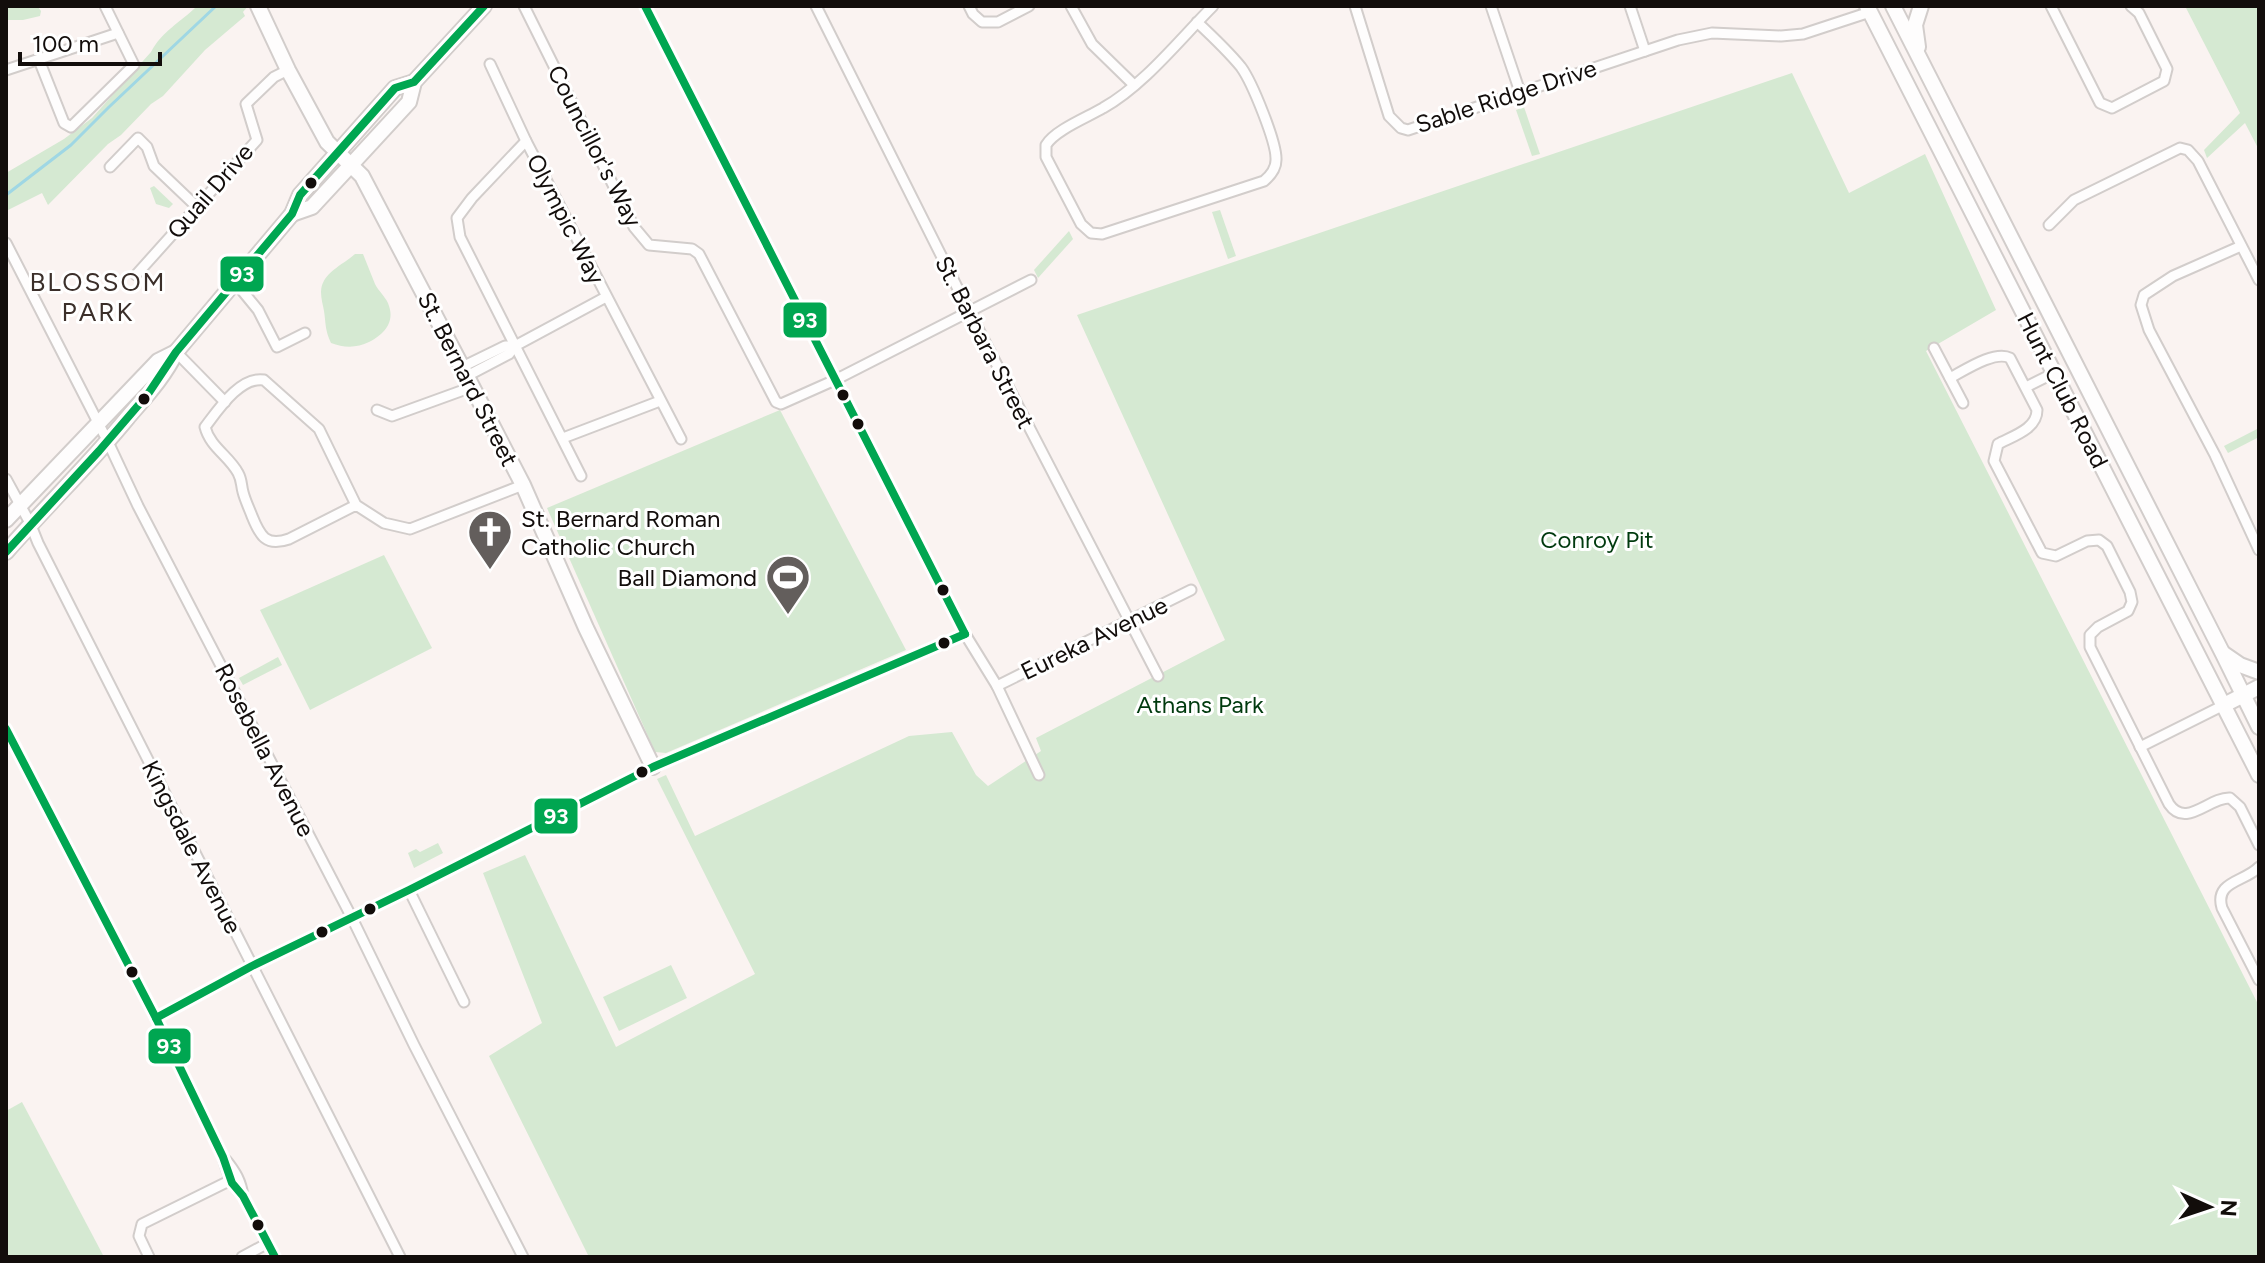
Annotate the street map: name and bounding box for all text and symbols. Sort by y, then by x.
scale bar [20,16,160,66]
text: 100 m [32,29,99,58]
street label: Sable Ridge Drive [1412,53,1600,139]
street label: Councillor's Way [542,60,648,232]
street label: Quail Drive [161,137,259,245]
street label: Olympic Way [521,149,611,289]
unlabelled marker [303,175,319,191]
street label: St. Barbara Street [929,251,1041,433]
line badge: 93 [219,255,265,293]
text: 93 [230,261,255,288]
district label: BLOSSOM PARK [29,266,167,328]
street label: St. Bernard Street [412,287,524,471]
line badge: 93 [782,301,828,339]
text: 93 [793,307,818,334]
street label: Hunt Club Road [2011,307,2115,473]
unlabelled marker [835,387,851,403]
unlabelled marker [136,391,152,407]
unlabelled marker [850,416,866,432]
place label: St. Bernard Roman Catholic Church [521,504,720,561]
church icon: St. Bernard Roman Catholic Church [466,508,514,571]
park label: Conroy Pit [1540,525,1654,554]
sports icon: Ball Diamond [764,553,812,616]
place label: Ball Diamond [617,563,757,592]
unlabelled marker [935,582,951,598]
street label: Eureka Avenue [1016,590,1172,686]
unlabelled marker [936,635,952,651]
street label: Rosebella Avenue [209,659,321,841]
park label: Athans Park [1136,690,1264,719]
street label: Kingsdale Avenue [136,755,248,939]
unlabelled marker [634,764,650,780]
line badge: 93 [533,797,579,835]
text: 93 [544,803,569,830]
unlabelled marker [362,901,378,917]
unlabelled marker [314,924,330,940]
unlabelled marker [124,964,140,980]
line badge: 93 [147,1027,192,1065]
text: 93 [157,1033,182,1060]
north arrow [2169,1167,2249,1247]
text: N [2215,1199,2242,1217]
unlabelled marker [250,1217,266,1233]

